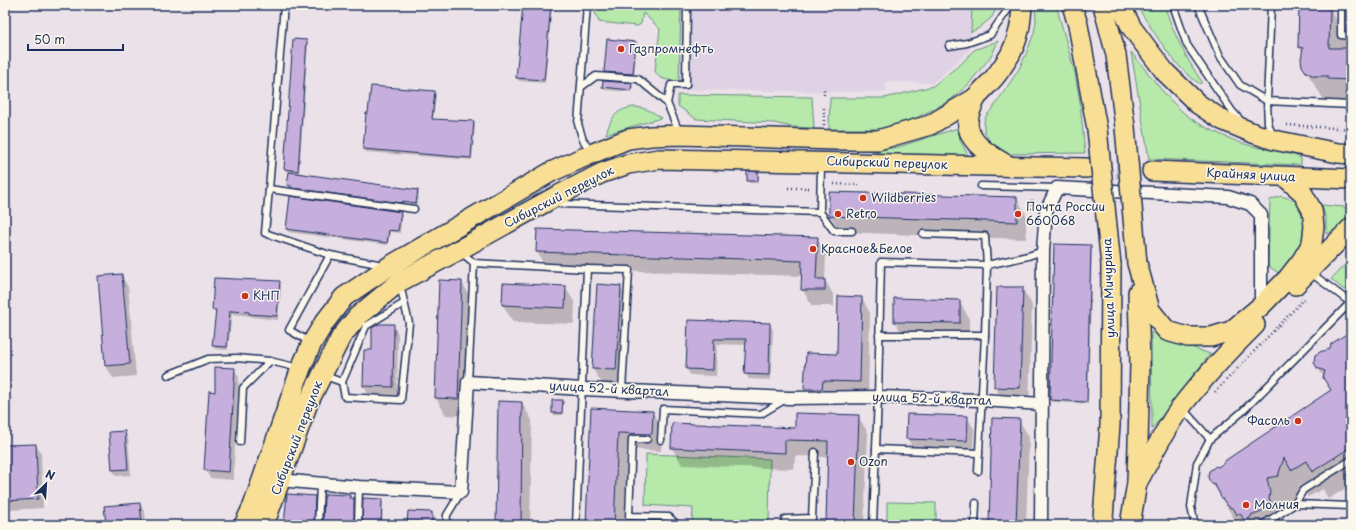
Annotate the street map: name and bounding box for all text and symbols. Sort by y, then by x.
scale bar [28,26,123,52]
text: 50 m [34,30,65,48]
place label: Газпромнефть [629,39,714,57]
marker: Газпромнефть [616,44,626,54]
street label: Сибирский переулок [826,151,949,173]
street label: Сибирский переулок [500,160,617,232]
street label: Крайняя улица [1206,163,1297,185]
place label: Wildberries [871,188,937,206]
marker: Wildberries [858,193,868,203]
place label: Почта России 660068 [1026,197,1105,229]
place label: Retro [846,204,877,222]
marker: Retro [833,209,843,219]
marker: Почта России 660068 [1013,209,1023,219]
street label: улица Мичурина [1097,237,1119,338]
place label: Красное&Белое [821,239,913,257]
marker: Красное&Белое [808,244,818,254]
place label: КНП [253,286,280,304]
marker: КНП [240,291,250,301]
street label: улица 52-й квартал [549,376,669,400]
street label: Сибирский переулок [266,377,327,498]
street label: улица 52-й квартал [872,387,992,409]
place label: Фасоль [1247,411,1290,429]
marker: Фасоль [1293,416,1303,426]
place label: Ozon [859,452,888,470]
marker: Ozon [846,457,856,467]
north arrow [26,464,66,504]
text: N [43,465,58,484]
place label: Молния [1254,495,1299,513]
marker: Молния [1241,500,1251,510]

